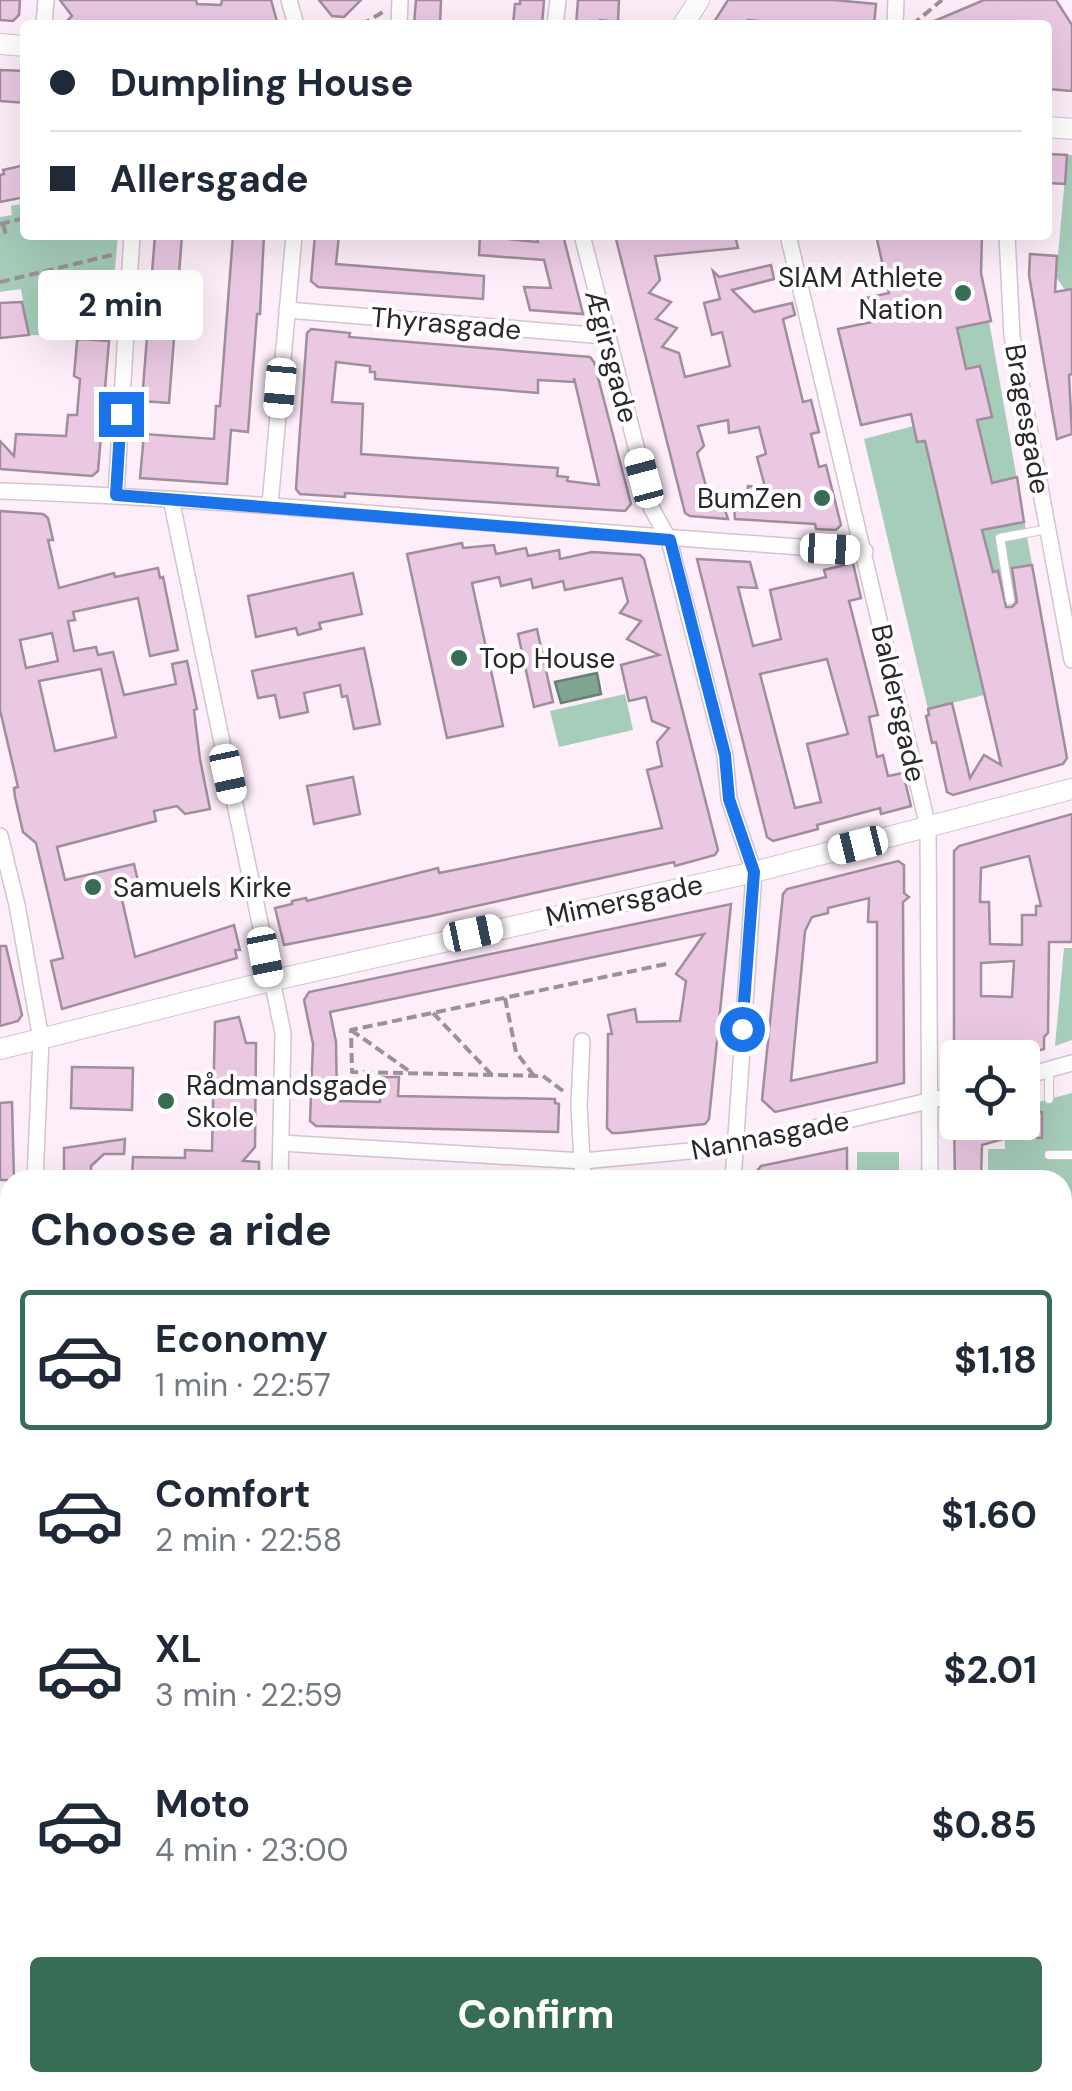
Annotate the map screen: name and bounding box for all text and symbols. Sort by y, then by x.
text: Dumpling House [110,58,413,108]
text: Allersgade [110,154,309,204]
place label: SIAM Athlete Nation [778,259,943,328]
callout: 2 min [38,269,204,339]
marker: SIAM Athlete Nation [952,282,974,304]
text: 2 min [78,284,163,326]
street label: Ægirsgade [576,285,647,427]
street label: Thyrasgade [369,298,523,349]
street label: Bragesgade [996,341,1059,497]
car [262,357,298,419]
route end [99,392,144,437]
car [622,445,666,511]
place label: BumZen [697,480,802,517]
marker: BumZen [811,487,833,509]
car [799,532,861,566]
street label: Baldersgade [862,621,935,785]
place label: Top House [479,640,615,677]
marker: Top House [448,647,470,669]
car [207,742,249,806]
car [825,823,891,867]
street label: Mimersgade [542,866,706,935]
place label: Samuels Kirke [113,869,292,906]
marker: Samuels Kirke [82,876,104,898]
car [441,912,505,954]
car [245,925,285,989]
route start [720,1007,765,1052]
map controls [940,1040,1040,1140]
button: locate [940,1040,1040,1140]
place label: Rådmandsgade Skole [186,1067,387,1136]
marker: Rådmandsgade Skole [155,1090,177,1112]
street label: Nannasgade [688,1102,852,1169]
text: Choose a ride [30,1200,332,1259]
text: Economy [155,1314,328,1364]
icon: car [35,1315,125,1405]
text: $1.18 [954,1335,1037,1385]
text: 1 min · 22:57 [155,1364,331,1406]
text: Comfort [155,1469,311,1519]
icon: car [35,1470,125,1560]
text: $1.60 [941,1490,1037,1540]
text: 2 min · 22:58 [155,1519,342,1561]
text: XL [155,1624,202,1674]
icon: car [35,1625,125,1715]
text: $2.01 [943,1645,1037,1695]
text: 3 min · 22:59 [155,1674,342,1716]
text: Moto [155,1779,250,1829]
icon: car [35,1780,125,1870]
text: $0.85 [932,1800,1037,1850]
text: 4 min · 23:00 [155,1829,348,1871]
button: Confirm [30,1957,1042,2072]

